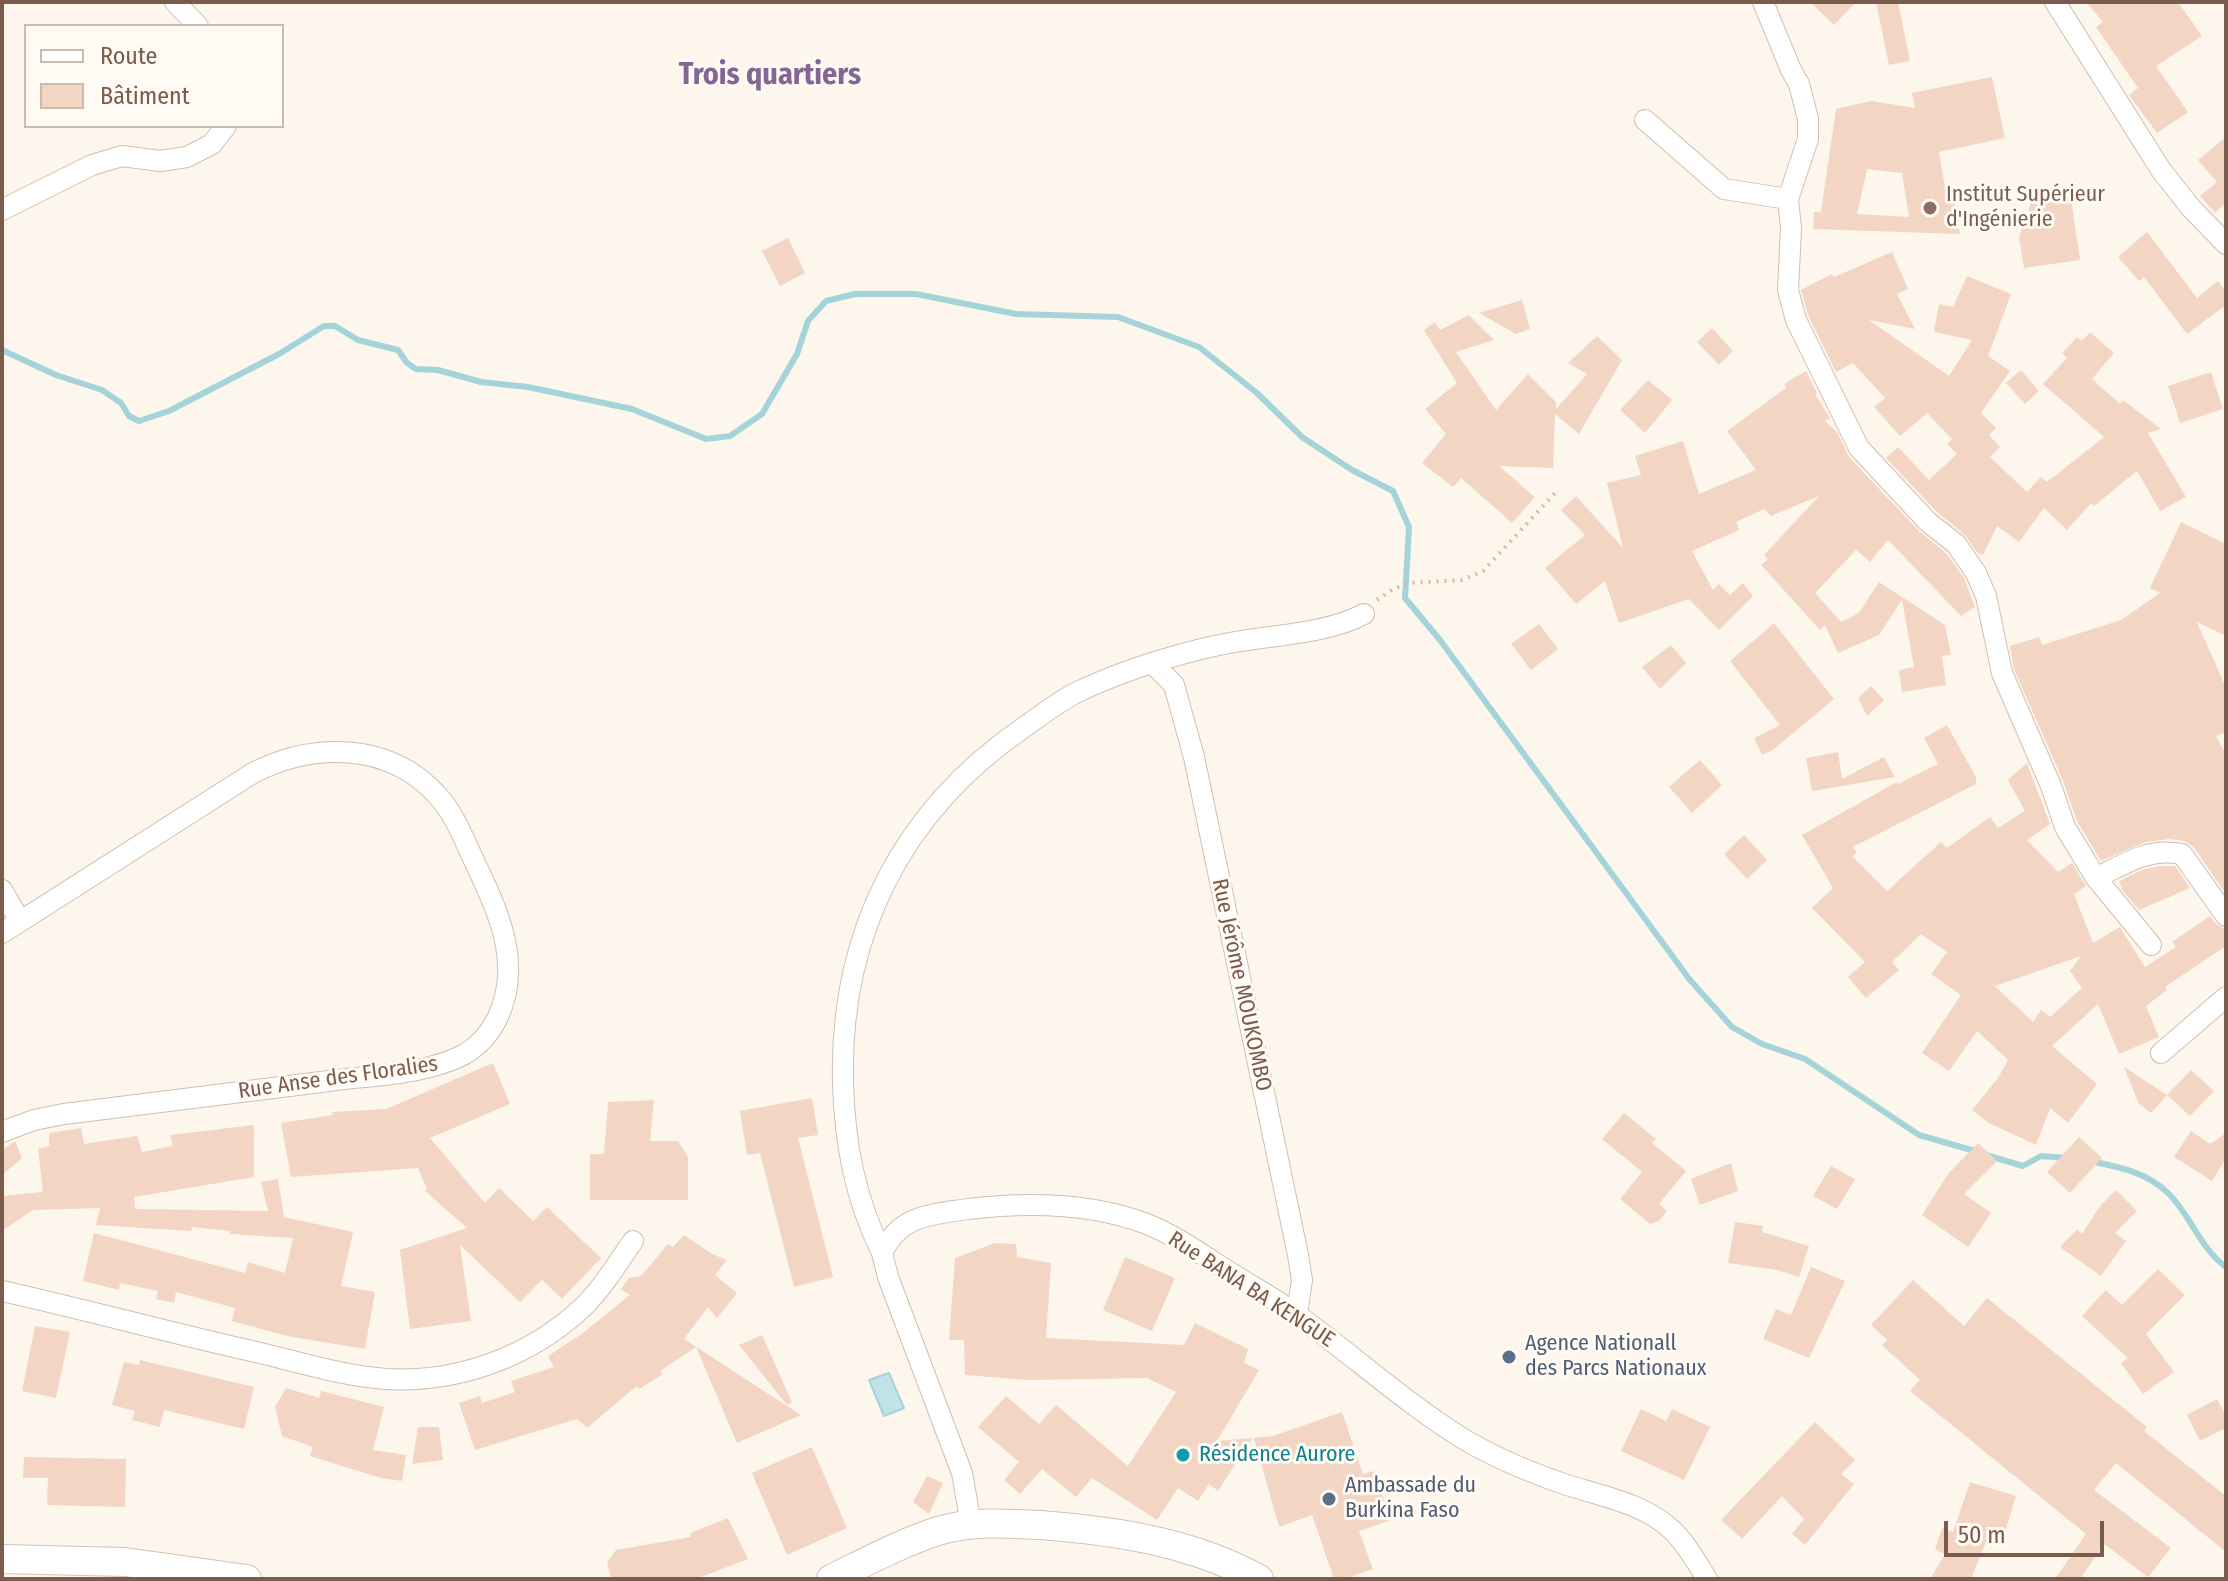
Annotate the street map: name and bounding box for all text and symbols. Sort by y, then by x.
legend [24,24,284,128]
text: Route [100,42,157,70]
district label: Trois quartiers [679,58,861,94]
text: Bâtiment [100,82,190,110]
place label: Institut Supérieur d'Ingénierie [1946,182,2105,234]
marker: Institut Supérieur d'Ingénierie [1921,199,1939,217]
street label: Rue Jérôme MOUKOMBO [1206,876,1276,1094]
street label: Rue Anse des Floralies [237,1051,439,1105]
street label: Rue BANA BA KENGUE [1163,1226,1339,1354]
place label: Agence Nationall des Parcs Nationaux [1525,1331,1706,1382]
marker: Agence Nationall des Parcs Nationaux [1500,1348,1518,1366]
place label: Résidence Aurore [1199,1442,1355,1468]
marker: Résidence Aurore [1174,1446,1192,1464]
place label: Ambassade du Burkina Faso [1345,1473,1476,1524]
marker: Ambassade du Burkina Faso [1320,1490,1338,1508]
scale bar [1948,1505,2108,1555]
text: 50 m [1958,1521,2006,1549]

